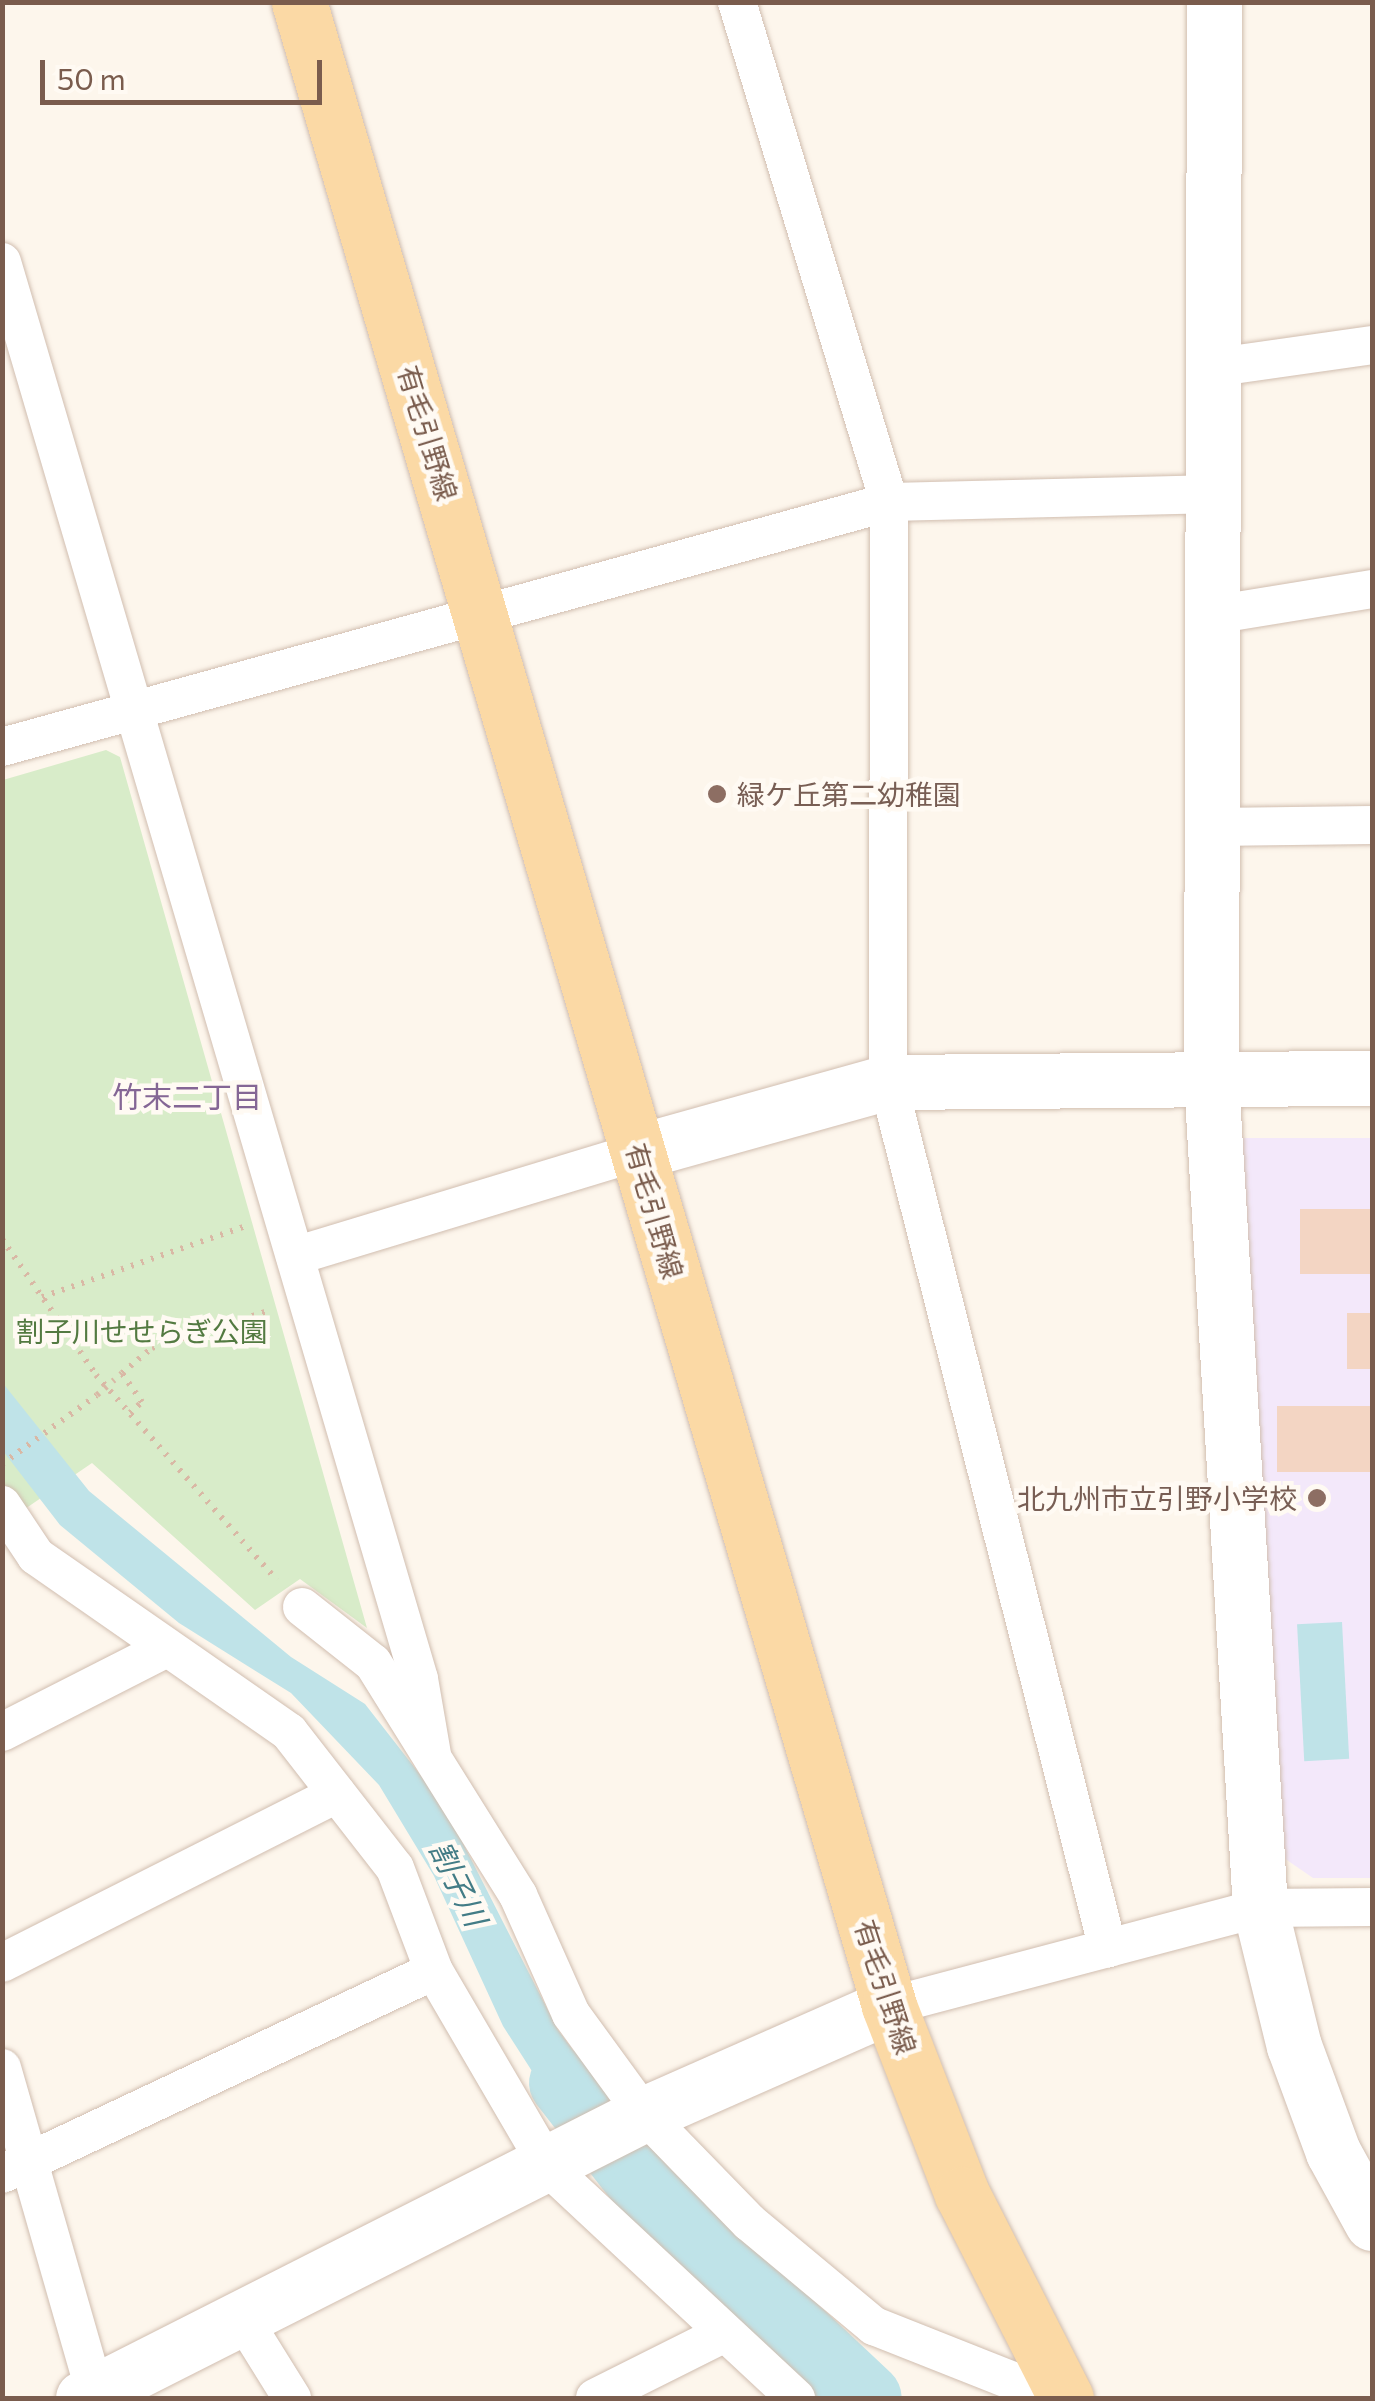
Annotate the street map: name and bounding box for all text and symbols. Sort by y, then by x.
scale bar [45,40,328,102]
text: 50 m [57,59,126,96]
street label: 有毛引野線 [391,361,465,505]
place label: 緑ケ丘第二幼稚園 [737,777,961,811]
marker: 緑ケ丘第二幼稚園 [706,783,728,805]
district label: 竹末二丁目 [112,1078,262,1114]
street label: 有毛引野線 [620,1139,690,1283]
park label: 割子川せせらぎ公園 [16,1314,268,1348]
place label: 北九州市立引野小学校 [1017,1481,1297,1515]
marker: 北九州市立引野小学校 [1306,1487,1328,1509]
water label: 割子川 [423,1835,495,1931]
street label: 有毛引野線 [848,1915,924,2059]

